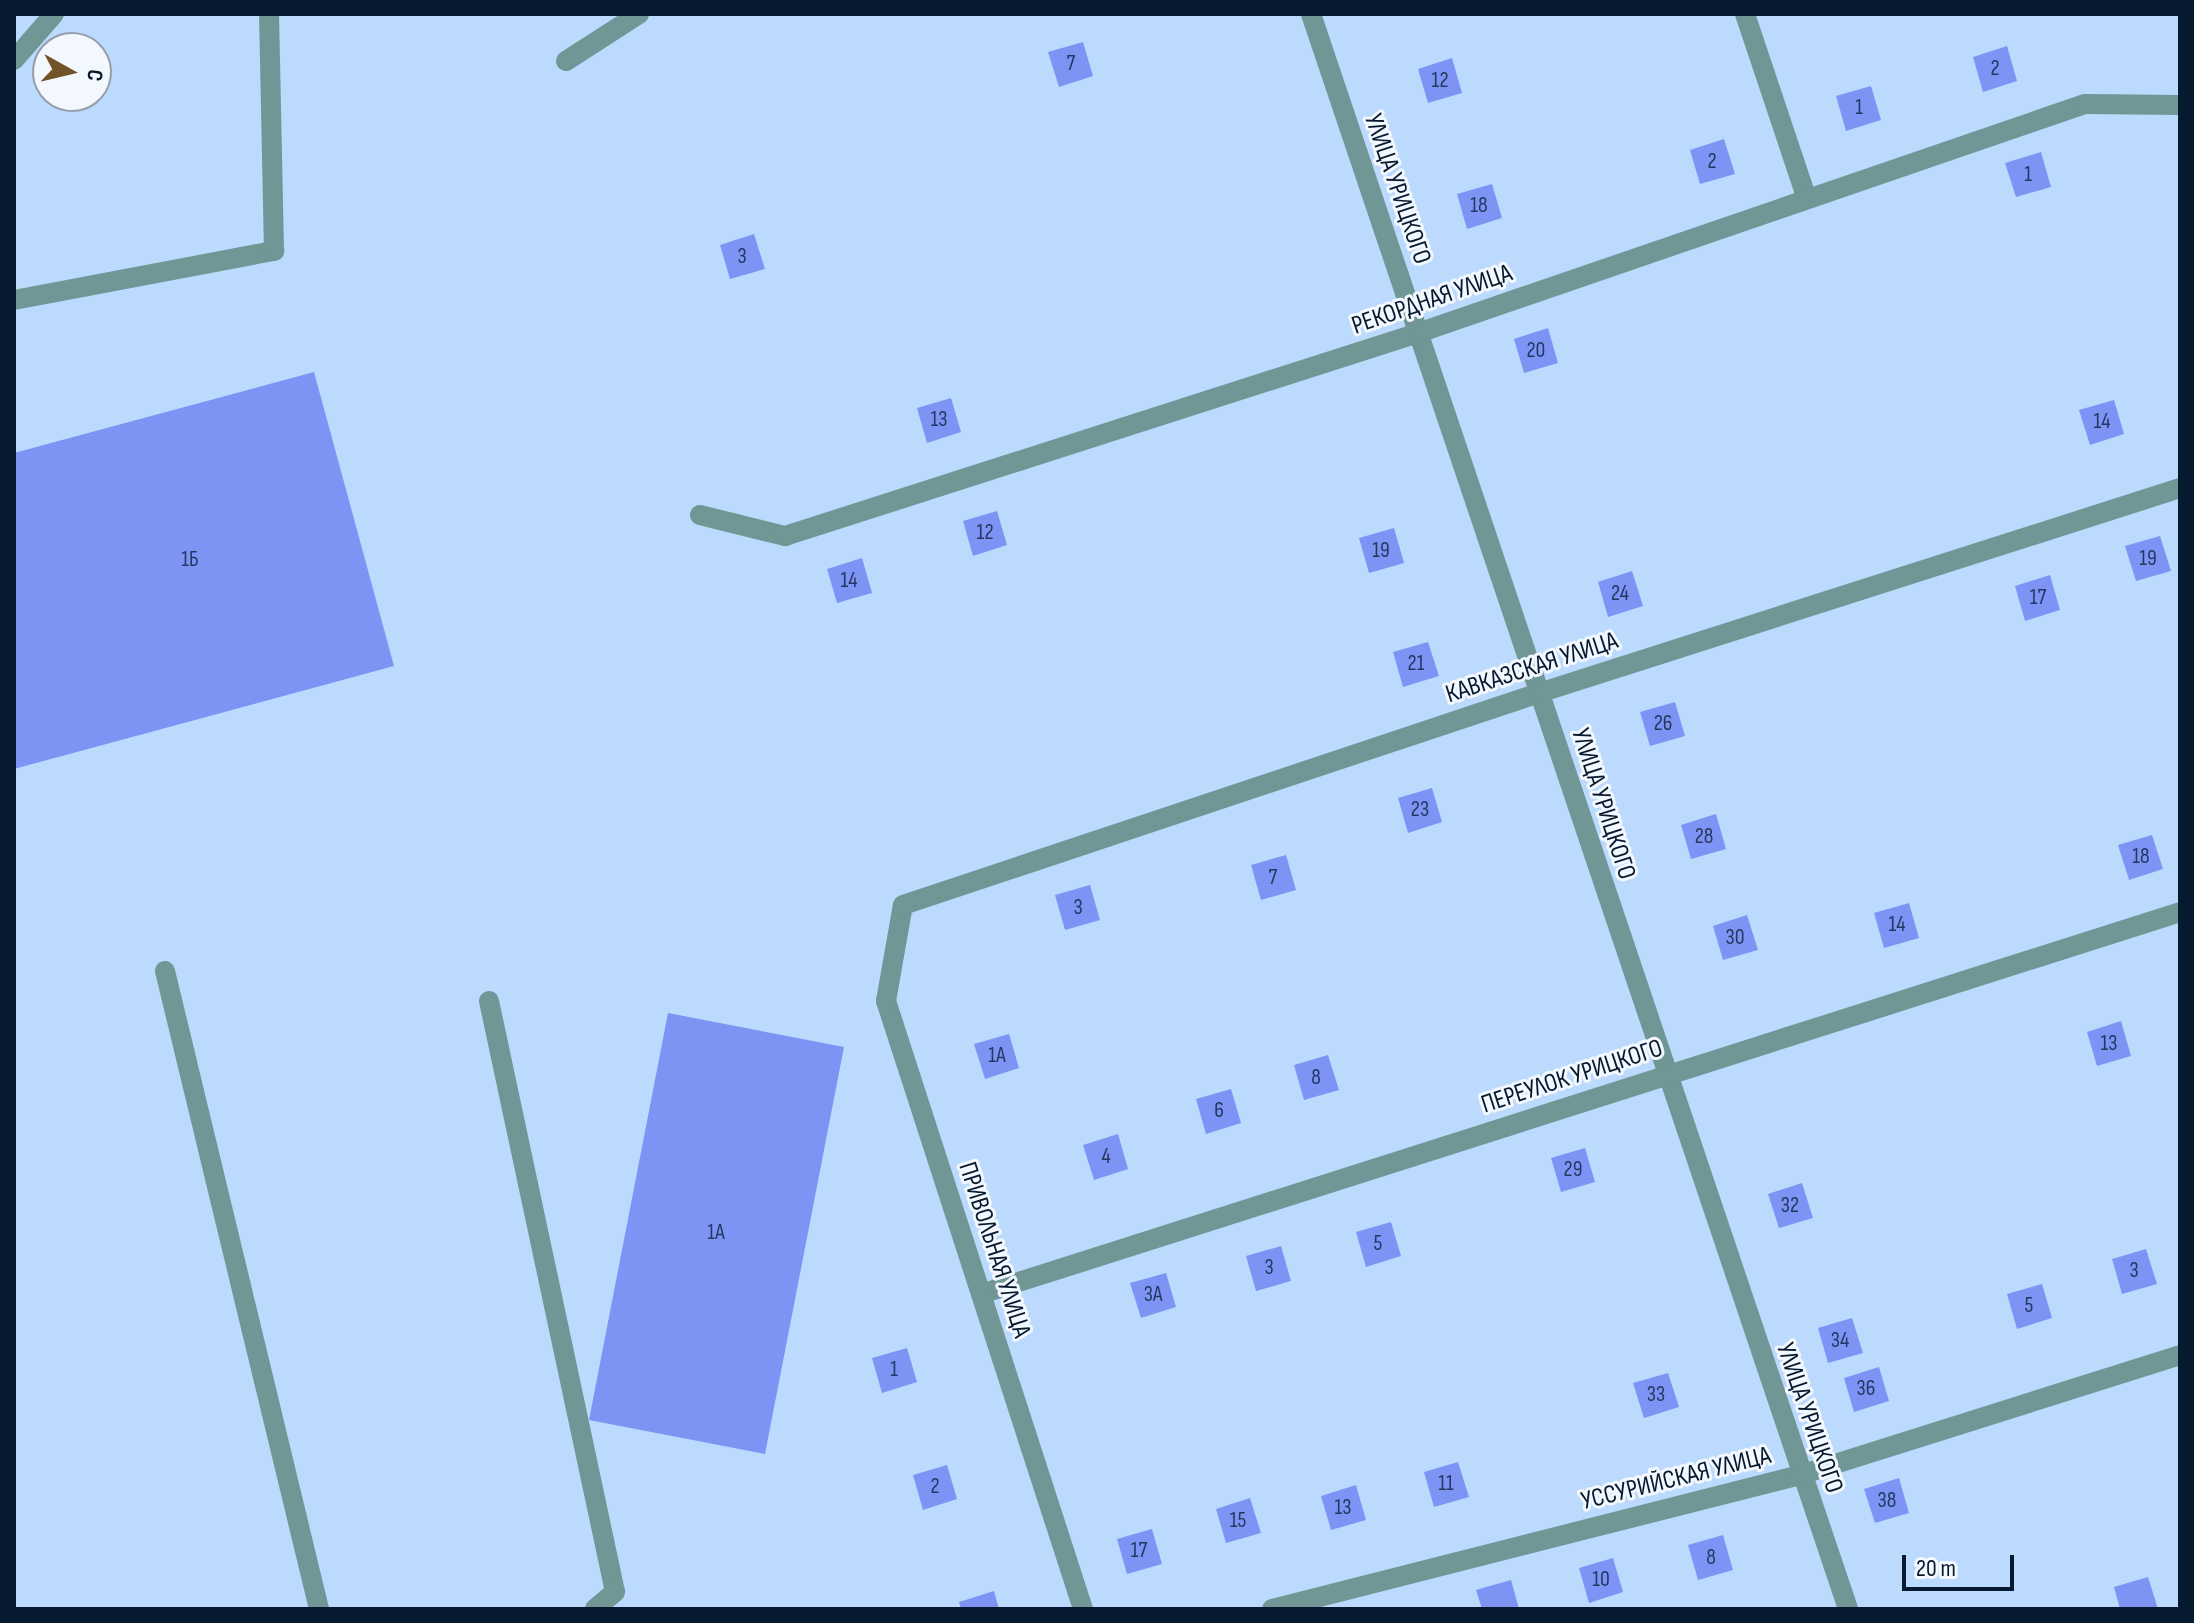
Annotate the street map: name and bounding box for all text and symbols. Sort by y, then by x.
north arrow [32,32,112,112]
house number: 7 [1067,51,1075,77]
house number: 2 [1990,56,2000,82]
text: С [80,68,108,83]
house number: 12 [1431,68,1449,94]
house number: 1 [1855,95,1863,121]
street label: УЛИЦА УРИЦКОГО [1357,110,1437,268]
house number: 2 [1707,149,1717,175]
house number: 1 [2024,162,2032,188]
house number: 18 [1470,193,1488,219]
house number: 3 [737,244,747,270]
street label: РЕКОРДНАЯ УЛИЦА [1348,258,1516,342]
house number: 20 [1527,338,1545,364]
house number: 13 [931,407,947,433]
house number: 14 [2094,409,2110,435]
house number: 12 [976,520,994,546]
house number: 19 [1372,538,1390,564]
house number: 19 [2139,546,2157,572]
house number: 1Б [181,547,199,573]
house number: 14 [841,568,857,594]
house number: 24 [1611,581,1629,607]
house number: 17 [2030,585,2046,611]
street label: КАВКАЗСКАЯ УЛИЦА [1442,625,1622,711]
house number: 21 [1408,651,1424,677]
house number: 26 [1654,711,1672,737]
street label: УЛИЦА УРИЦКОГО [1564,725,1642,883]
house number: 23 [1411,797,1429,823]
house number: 28 [1695,824,1713,850]
house number: 18 [2132,844,2150,870]
house number: 7 [1269,865,1277,891]
house number: 3 [1073,895,1083,921]
house number: 14 [1889,912,1905,938]
house number: 30 [1725,925,1745,951]
house number: 13 [2101,1031,2117,1057]
street label: ПЕРЕУЛОК УРИЦКОГО [1477,1033,1667,1121]
house number: 1А [988,1043,1006,1069]
house number: 8 [1311,1065,1321,1091]
house number: 6 [1214,1098,1224,1124]
house number: 4 [1101,1144,1111,1170]
house number: 29 [1564,1157,1582,1183]
street label: ПРИВОЛЬНАЯ УЛИЦА [951,1158,1037,1342]
house number: 32 [1781,1193,1799,1219]
house number: 1А [707,1220,725,1246]
house number: 5 [1374,1231,1382,1257]
house number: 3 [1264,1255,1274,1281]
house number: 3 [2129,1258,2139,1284]
house number: 3А [1144,1282,1162,1308]
house number: 5 [2025,1293,2033,1319]
house number: 34 [1831,1328,1849,1354]
street label: УЛИЦА УРИЦКОГО [1769,1339,1849,1497]
house number: 1 [890,1357,898,1383]
house number: 36 [1857,1376,1875,1402]
house number: 33 [1647,1382,1665,1408]
street label: УССУРИЙСКАЯ УЛИЦА [1578,1440,1774,1518]
house number: 11 [1438,1471,1454,1497]
house number: 2 [930,1474,940,1500]
house number: 38 [1878,1488,1896,1514]
house number: 13 [1335,1495,1351,1521]
house number: 15 [1230,1508,1246,1534]
house number: 17 [1131,1538,1147,1564]
scale bar [1906,1539,2018,1589]
house number: 8 [1706,1545,1716,1571]
text: 20 m [1916,1554,1956,1583]
house number: 10 [1592,1567,1610,1593]

